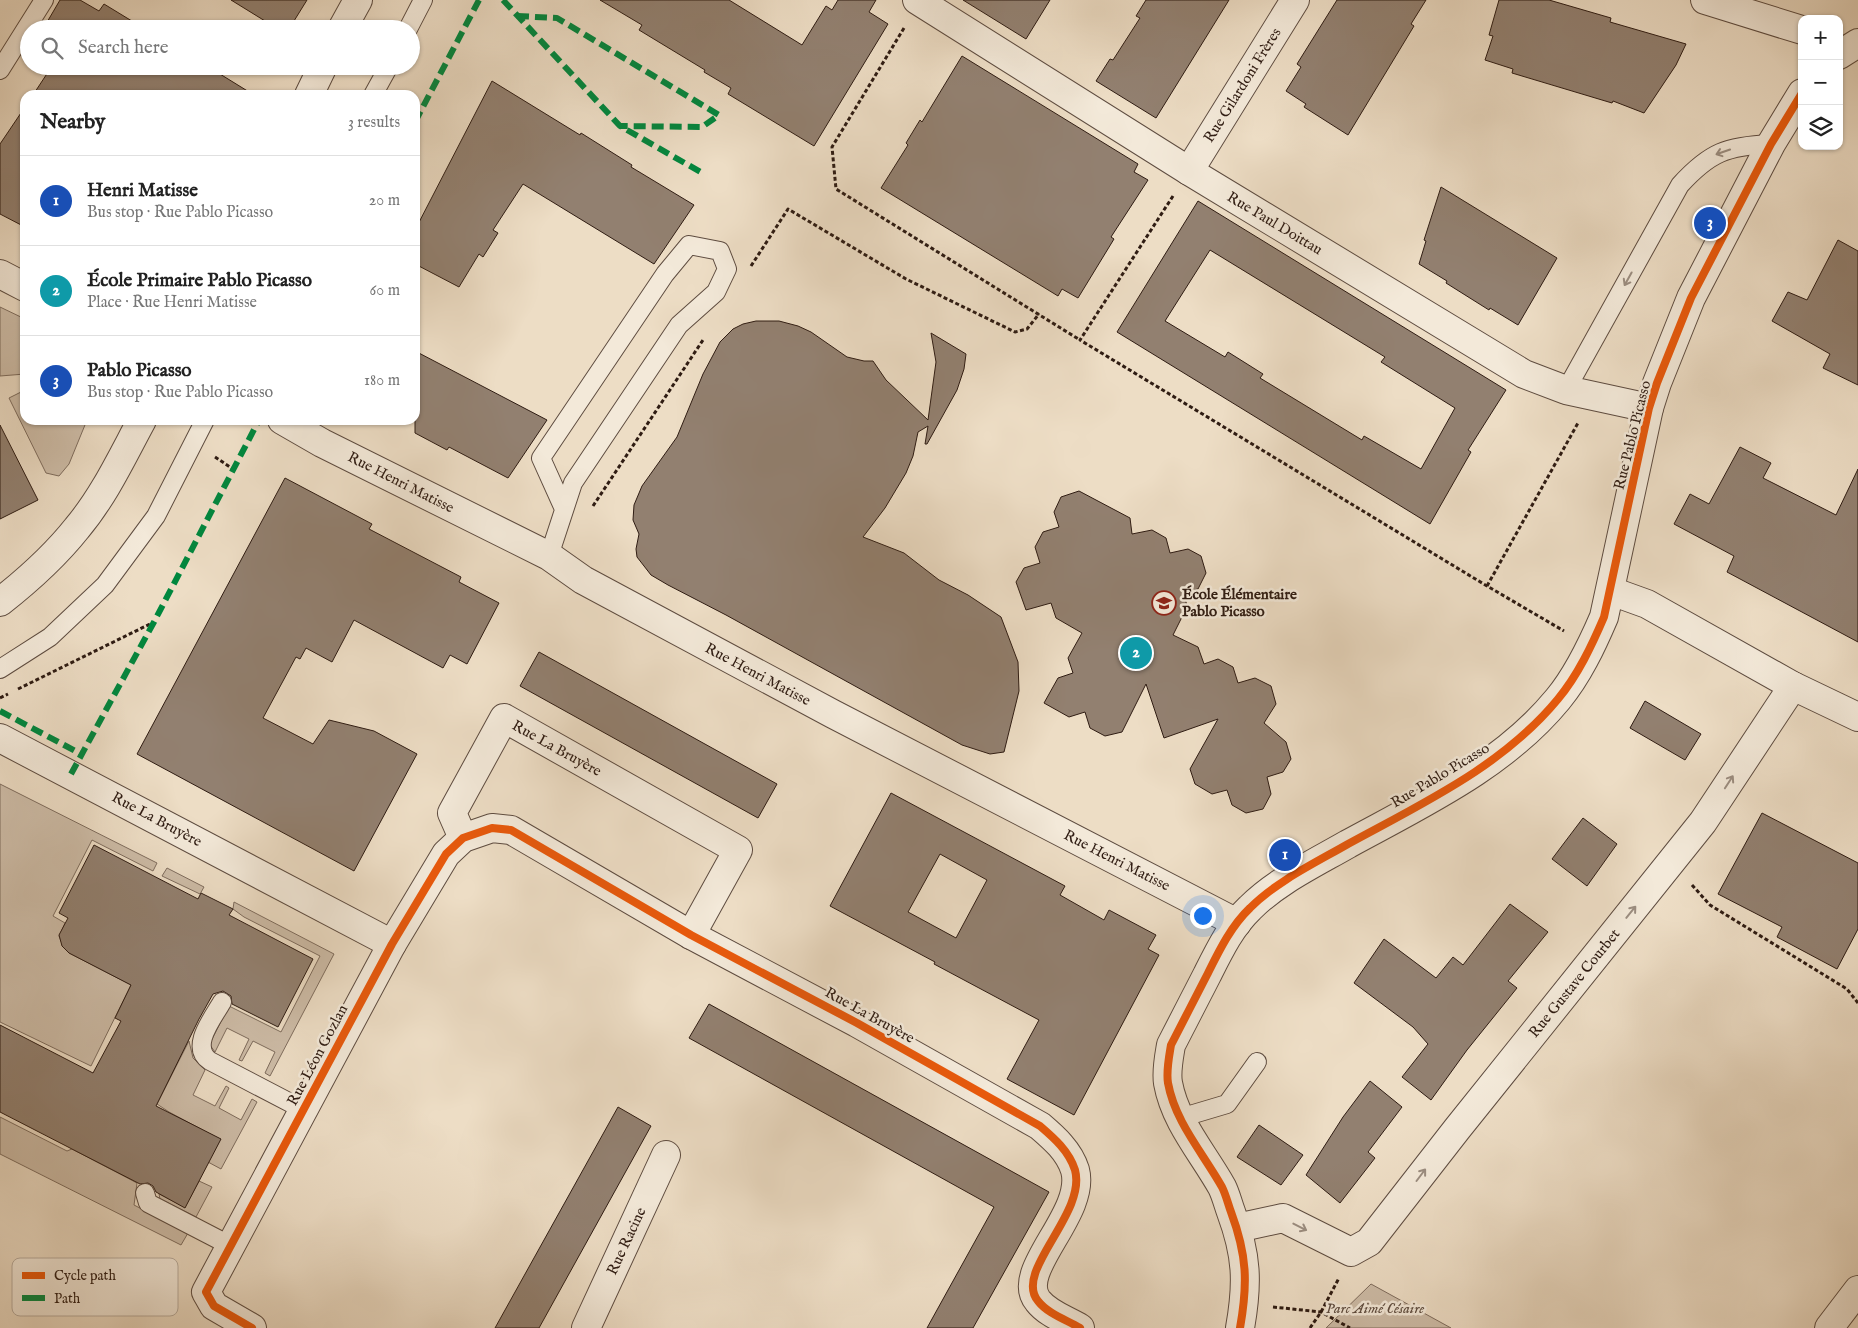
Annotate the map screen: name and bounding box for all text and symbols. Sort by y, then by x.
map controls [1798,15,1843,150]
button: + [1798,15,1843,60]
search box [20,20,420,75]
street label: Rue Gilardoni Frères [1199,24,1285,146]
icon: search [38,34,66,62]
text: Search here [78,36,169,60]
button: − [1798,60,1843,105]
button: layers [1798,105,1843,150]
text: Nearby [40,109,105,136]
text: 3 results [348,113,400,133]
one-way arrow [1716,148,1731,157]
text: Henri Matisse [87,179,198,203]
street label: Rue Paul Doittau [1224,187,1326,260]
text: 1 [53,191,59,211]
text: 20 m [369,191,400,211]
text: Bus stop · Rue Pablo Picasso [87,203,273,223]
pin: 3 [1694,204,1726,242]
text: École Primaire Pablo Picasso [87,269,312,293]
one-way arrow [1623,271,1633,286]
text: 2 [52,281,60,301]
text: 60 m [370,281,400,301]
text: Place · Rue Henri Matisse [87,293,257,313]
text: Pablo Picasso [87,359,192,383]
text: 3 [53,371,59,391]
text: 180 m [364,371,400,391]
street label: Rue Pablo Picasso [1610,379,1655,492]
text: Bus stop · Rue Pablo Picasso [87,383,273,403]
street label: Rue Henri Matisse [344,447,457,517]
place label: École Élémentaire Pablo Picasso [1182,585,1297,621]
school or university icon: École Élémentaire Pablo Picasso [1151,590,1177,616]
pin: 2 [1120,634,1152,672]
street label: Rue Henri Matisse [702,639,814,710]
street label: Rue La Bruyère [509,716,605,781]
street label: Rue Pablo Picasso [1387,738,1493,812]
one-way arrow [1724,775,1734,789]
street label: Rue La Bruyère [108,788,205,851]
street label: Rue Henri Matisse [1060,825,1173,895]
pin: 1 [1269,836,1301,874]
your location [1190,903,1216,929]
one-way arrow [1626,905,1637,918]
street label: Rue Gustave Courbet [1525,925,1624,1042]
street label: Rue La Bruyère [822,983,918,1048]
street label: Rue Léon Gozlan [283,1001,352,1109]
one-way arrow [1415,1169,1426,1182]
street label: Rue Racine [603,1204,650,1278]
one-way arrow [1292,1223,1307,1232]
legend [12,1258,178,1316]
text: Cycle path [54,1267,116,1285]
text: Path [54,1290,81,1308]
park label: Parc Aimé Césaire [1326,1299,1424,1318]

